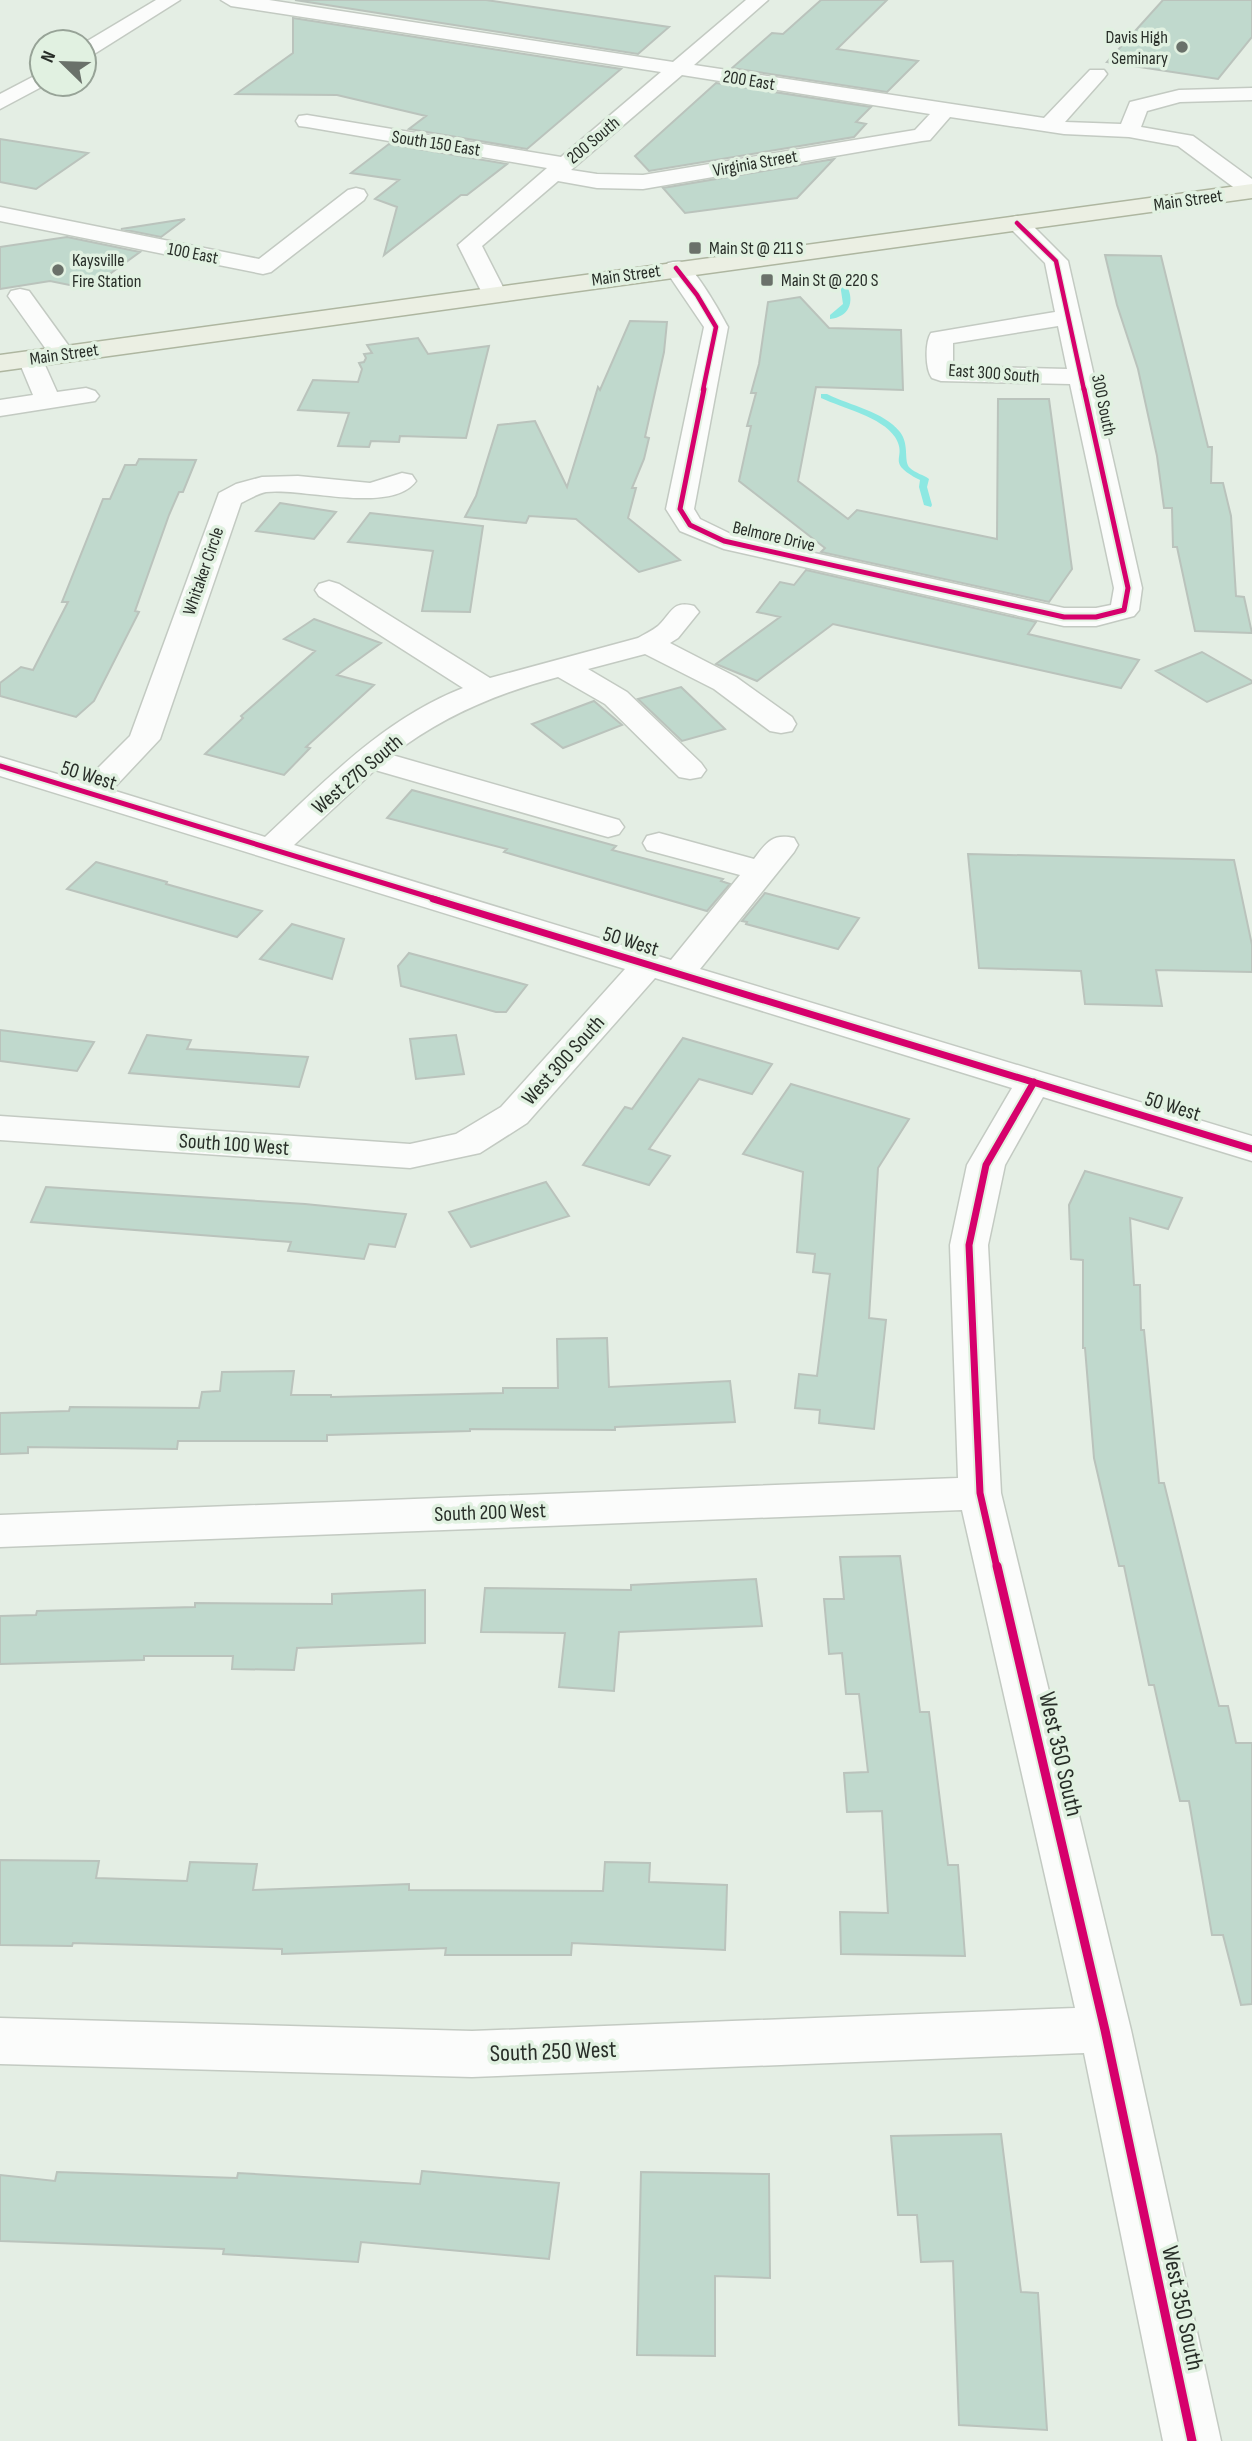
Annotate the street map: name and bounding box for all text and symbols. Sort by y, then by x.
place label: Davis High Seminary [1105,27,1168,69]
north arrow [28,28,98,98]
marker: Davis High Seminary [1174,39,1190,55]
text: N [36,48,61,66]
street label: 200 East [721,66,777,95]
street label: 200 South [563,112,624,168]
street label: South 150 East [390,126,482,161]
street label: Virginia Street [711,146,800,181]
street label: Main Street [1152,185,1224,216]
street label: 100 East [166,238,221,269]
place label: Main St @ 211 S [709,238,804,259]
marker: Main St @ 211 S [687,240,703,256]
place label: Kaysville Fire Station [72,250,141,292]
street label: Main Street [590,260,662,291]
marker: Kaysville Fire Station [50,262,66,278]
place label: Main St @ 220 S [781,270,879,291]
marker: Main St @ 220 S [759,272,775,288]
street label: Main Street [28,339,100,370]
street label: East 300 South [948,360,1040,387]
street label: 300 South [1087,372,1120,438]
street label: Belmore Drive [731,517,817,556]
street label: Whitaker Circle [179,524,228,618]
street label: West 270 South [307,729,408,820]
street label: 50 West [58,755,120,796]
street label: 50 West [600,921,662,962]
street label: West 300 South [517,1010,610,1110]
street label: 50 West [1142,1086,1204,1127]
street label: South 100 West [178,1128,290,1161]
street label: South 200 West [434,1498,546,1527]
street label: West 350 South [1032,1689,1089,1819]
street label: South 250 West [489,2035,617,2068]
street label: West 350 South [1155,2243,1210,2373]

